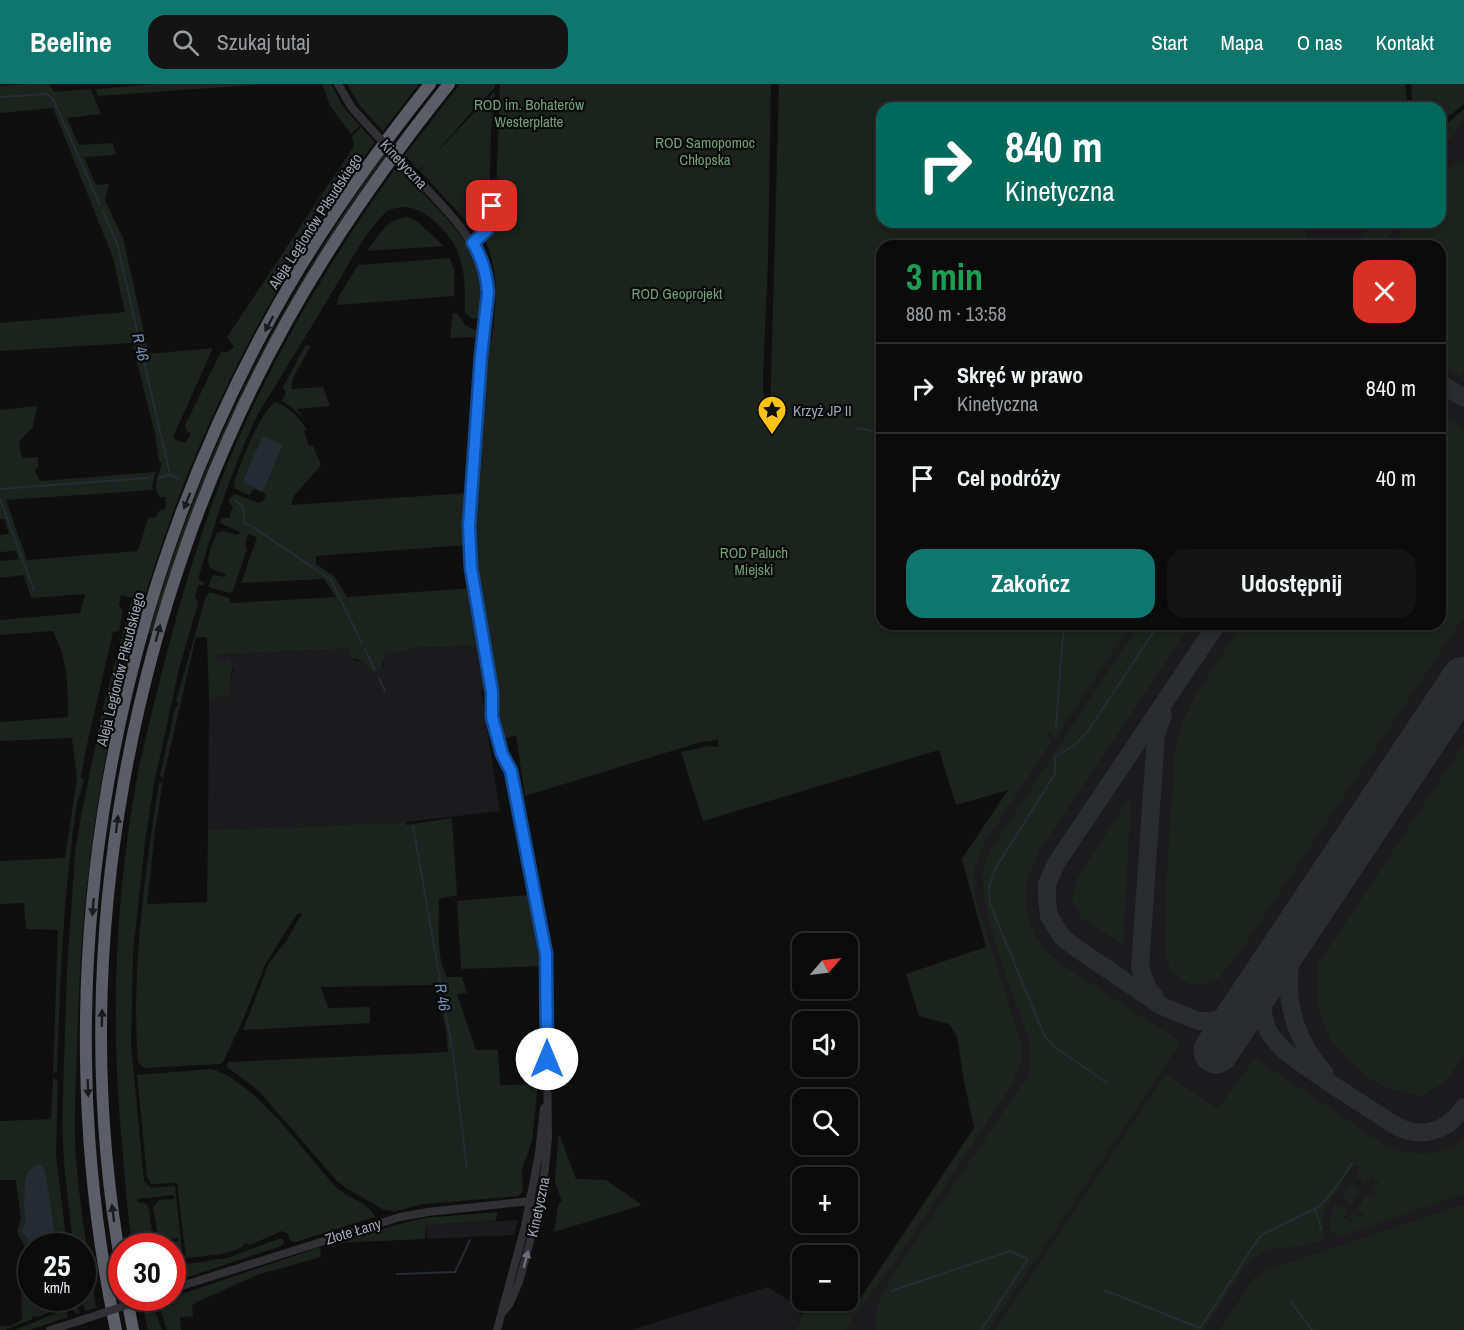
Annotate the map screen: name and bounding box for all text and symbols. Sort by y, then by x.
search box [148,15,568,69]
text: Beeline [30,23,112,61]
icon: search [169,26,202,59]
text: Szukaj tutaj [217,27,310,57]
text: Start [1151,28,1188,57]
text: Mapa [1221,28,1264,57]
text: O nas [1297,28,1343,57]
text: Kontakt [1376,28,1434,57]
park label: ROD im. Bohaterów Westerplatte [474,94,584,132]
text: 840 m [1005,119,1103,175]
icon: right [906,126,984,204]
park label: ROD Samopomoc Chłopska [655,132,755,170]
street label: Kinetyczna [376,135,433,194]
street label: Aleja Legionów Piłsudskiego [263,149,367,294]
text: Kinetyczna [1005,173,1115,209]
pin [466,180,517,231]
icon: arrive [475,189,508,222]
text: 3 min [906,253,983,301]
button: close [1353,260,1416,323]
park label: ROD Geoprojekt [632,283,723,304]
text: 880 m · 13:58 [906,300,1006,327]
one-way arrow [264,315,274,333]
water label: R 46 [127,331,155,363]
text: Skręć w prawo [957,360,1083,390]
icon: right [906,372,939,405]
text: 840 m [1366,373,1416,403]
text: Kinetyczna [957,390,1038,417]
place icon: Krzyż JP II [756,394,788,436]
place label: Krzyż JP II [793,400,852,421]
icon: arrive [906,462,939,495]
text: Cel podróży [957,463,1060,493]
text: 40 m [1376,463,1416,493]
one-way arrow [182,492,191,510]
park label: ROD Paluch Miejski [720,542,788,580]
button: Zakończ [906,549,1155,618]
button: Udostępnij [1167,549,1416,618]
street label: Aleja Legionów Piłsudskiego [90,590,149,749]
one-way arrow [154,624,163,642]
one-way arrow [113,814,122,833]
one-way arrow [88,897,98,916]
north arrow [792,933,858,999]
map controls [792,933,858,1311]
water label: R 46 [430,981,456,1013]
one-way arrow [97,1008,107,1027]
button: sound [792,1011,858,1077]
position arrow [515,1027,579,1091]
one-way arrow [83,1079,93,1098]
button: search [792,1089,858,1155]
button: + [792,1167,858,1233]
street label: Kinetyczna [521,1175,555,1239]
one-way arrow [108,1203,118,1222]
street label: Złote Łany [322,1212,384,1249]
speed limit sign: 30 [108,1233,186,1311]
text: 25 [43,1245,71,1285]
button: − [792,1245,858,1311]
one-way arrow [522,1250,531,1268]
text: km/h [44,1277,70,1298]

